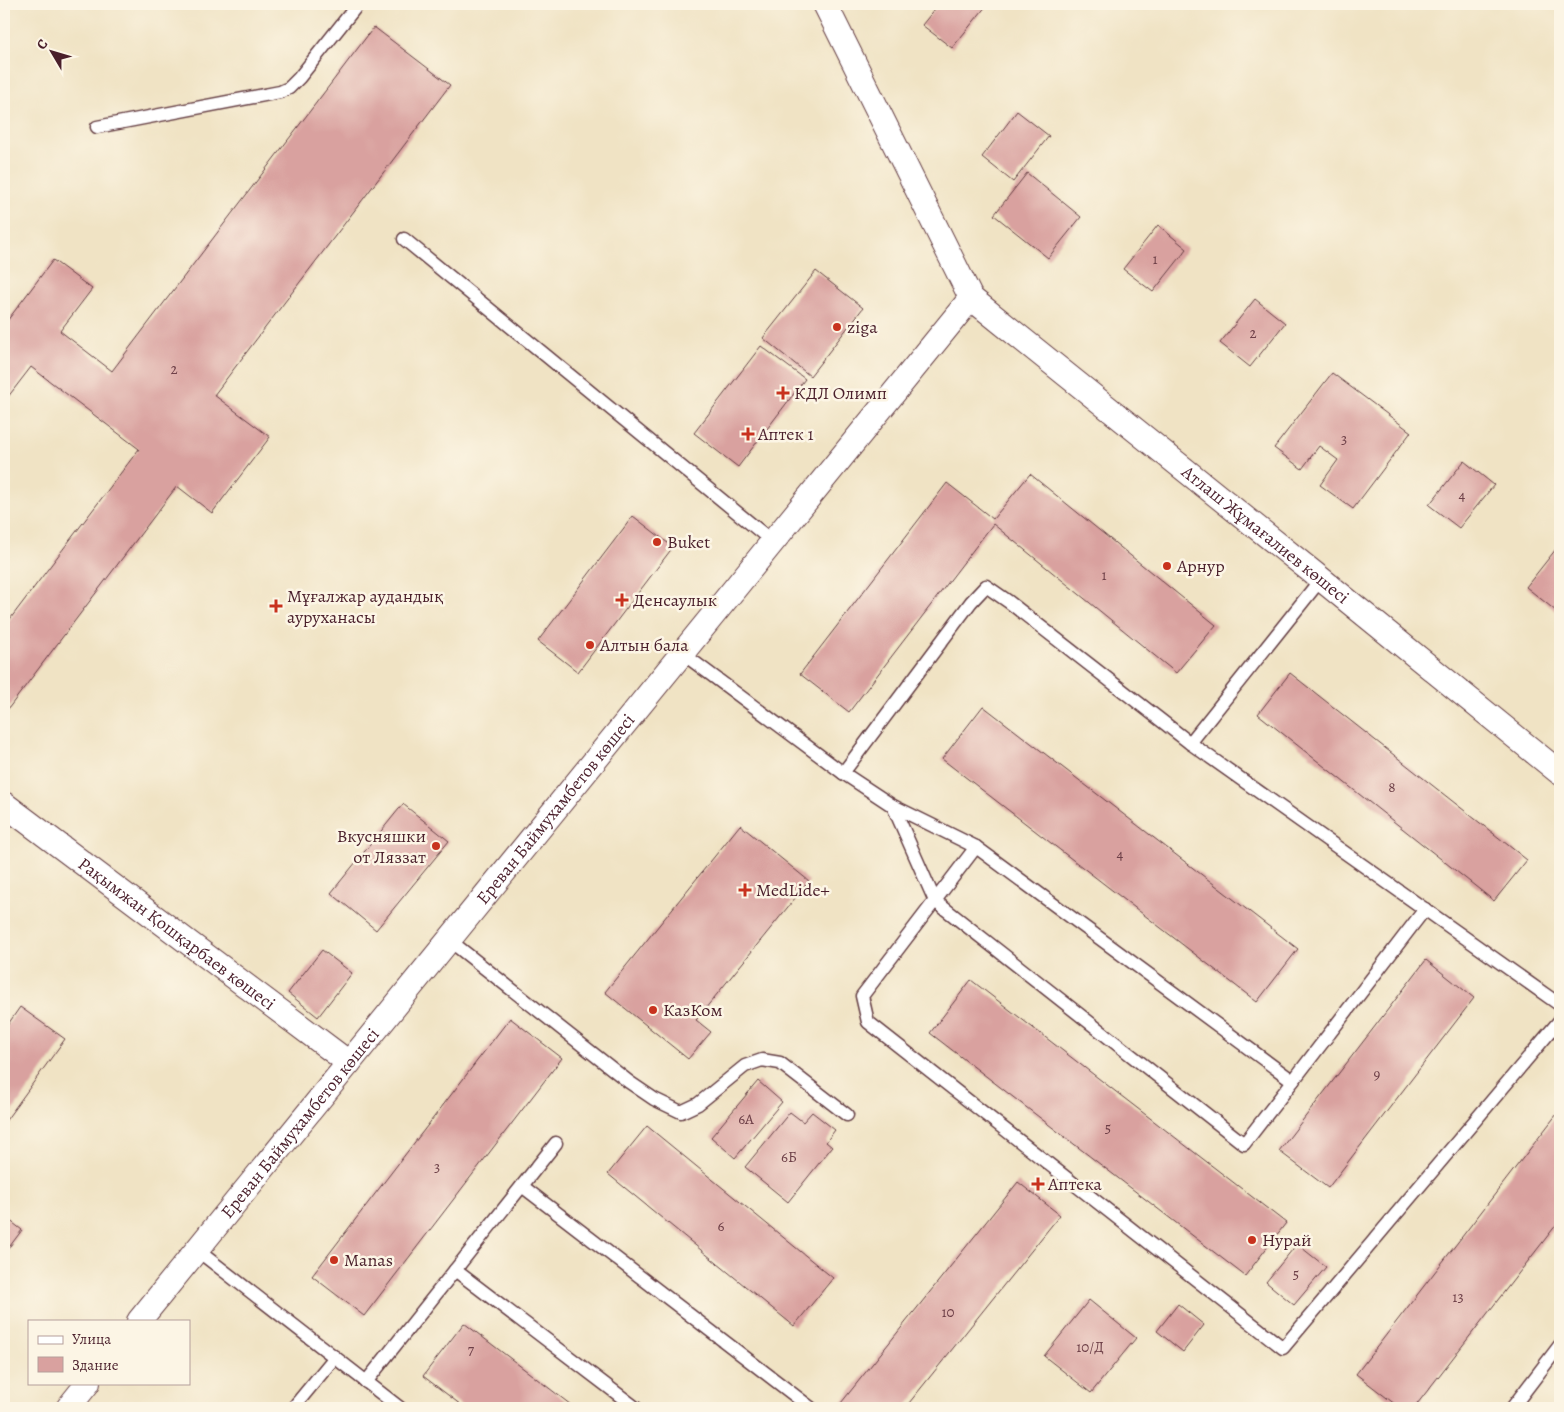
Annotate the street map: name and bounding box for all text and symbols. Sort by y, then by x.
north arrow [28,28,78,78]
text: С [32,35,53,54]
house number: 1 [1152,249,1158,269]
place label: ziga [847,315,878,339]
marker: ziga [831,321,843,333]
house number: 2 [1249,323,1257,343]
house number: 2 [170,359,178,379]
place label: КДЛ Олимп [794,381,887,405]
marker: КДЛ Олимп [776,386,790,400]
place label: Аптек 1 [757,422,814,446]
marker: Аптек 1 [742,428,754,440]
house number: 3 [1341,429,1347,449]
street label: Атлаш Жұмағалиев көшесі [1176,459,1354,609]
house number: 4 [1459,485,1466,505]
place label: Buket [667,530,710,554]
marker: Buket [651,536,663,548]
place label: Арнур [1176,554,1225,578]
marker: Арнур [1161,560,1173,572]
house number: 1 [1101,565,1107,585]
place label: Мұғалжар аудандық ауруханасы [287,584,444,629]
place label: Денсаулык [633,588,717,612]
marker: Денсаулык [615,593,629,607]
marker: Мұғалжар аудандық ауруханасы [269,599,283,613]
place label: Алтын бала [599,633,689,657]
marker: Алтын бала [584,639,596,651]
street label: Ереван Баймухамбетов көшесі [471,709,640,909]
house number: 8 [1388,777,1396,797]
place label: Вкусняшки от Ляззат [337,824,426,869]
marker: Вкусняшки от Ляззат [430,840,442,852]
house number: 4 [1117,844,1124,864]
street label: Рақымжан Қошқарбаев көшесі [73,852,280,1016]
place label: MedLide+ [756,878,830,902]
marker: MedLide+ [738,883,752,897]
place label: КазКом [663,998,722,1022]
marker: КазКом [647,1004,659,1016]
street label: Ереван Баймухамбетов көшесі [215,1023,385,1223]
house number: 9 [1374,1064,1381,1084]
house number: 6А [738,1109,754,1129]
house number: 5 [1105,1118,1111,1138]
house number: 6Б [781,1147,797,1167]
house number: 3 [434,1157,440,1177]
place label: Аптека [1047,1172,1103,1196]
marker: Аптека [1032,1178,1044,1190]
house number: 6 [718,1216,725,1236]
place label: Нурай [1262,1228,1312,1252]
marker: Нурай [1246,1234,1258,1246]
place label: Manas [344,1248,393,1272]
marker: Manas [328,1254,340,1266]
house number: 5 [1293,1264,1299,1284]
house number: 13 [1452,1287,1464,1307]
house number: 10 [941,1302,955,1322]
legend [28,1320,190,1384]
text: Улица [72,1329,111,1349]
house number: 10/Д [1076,1337,1104,1357]
house number: 7 [468,1340,475,1360]
text: Здание [72,1355,119,1375]

